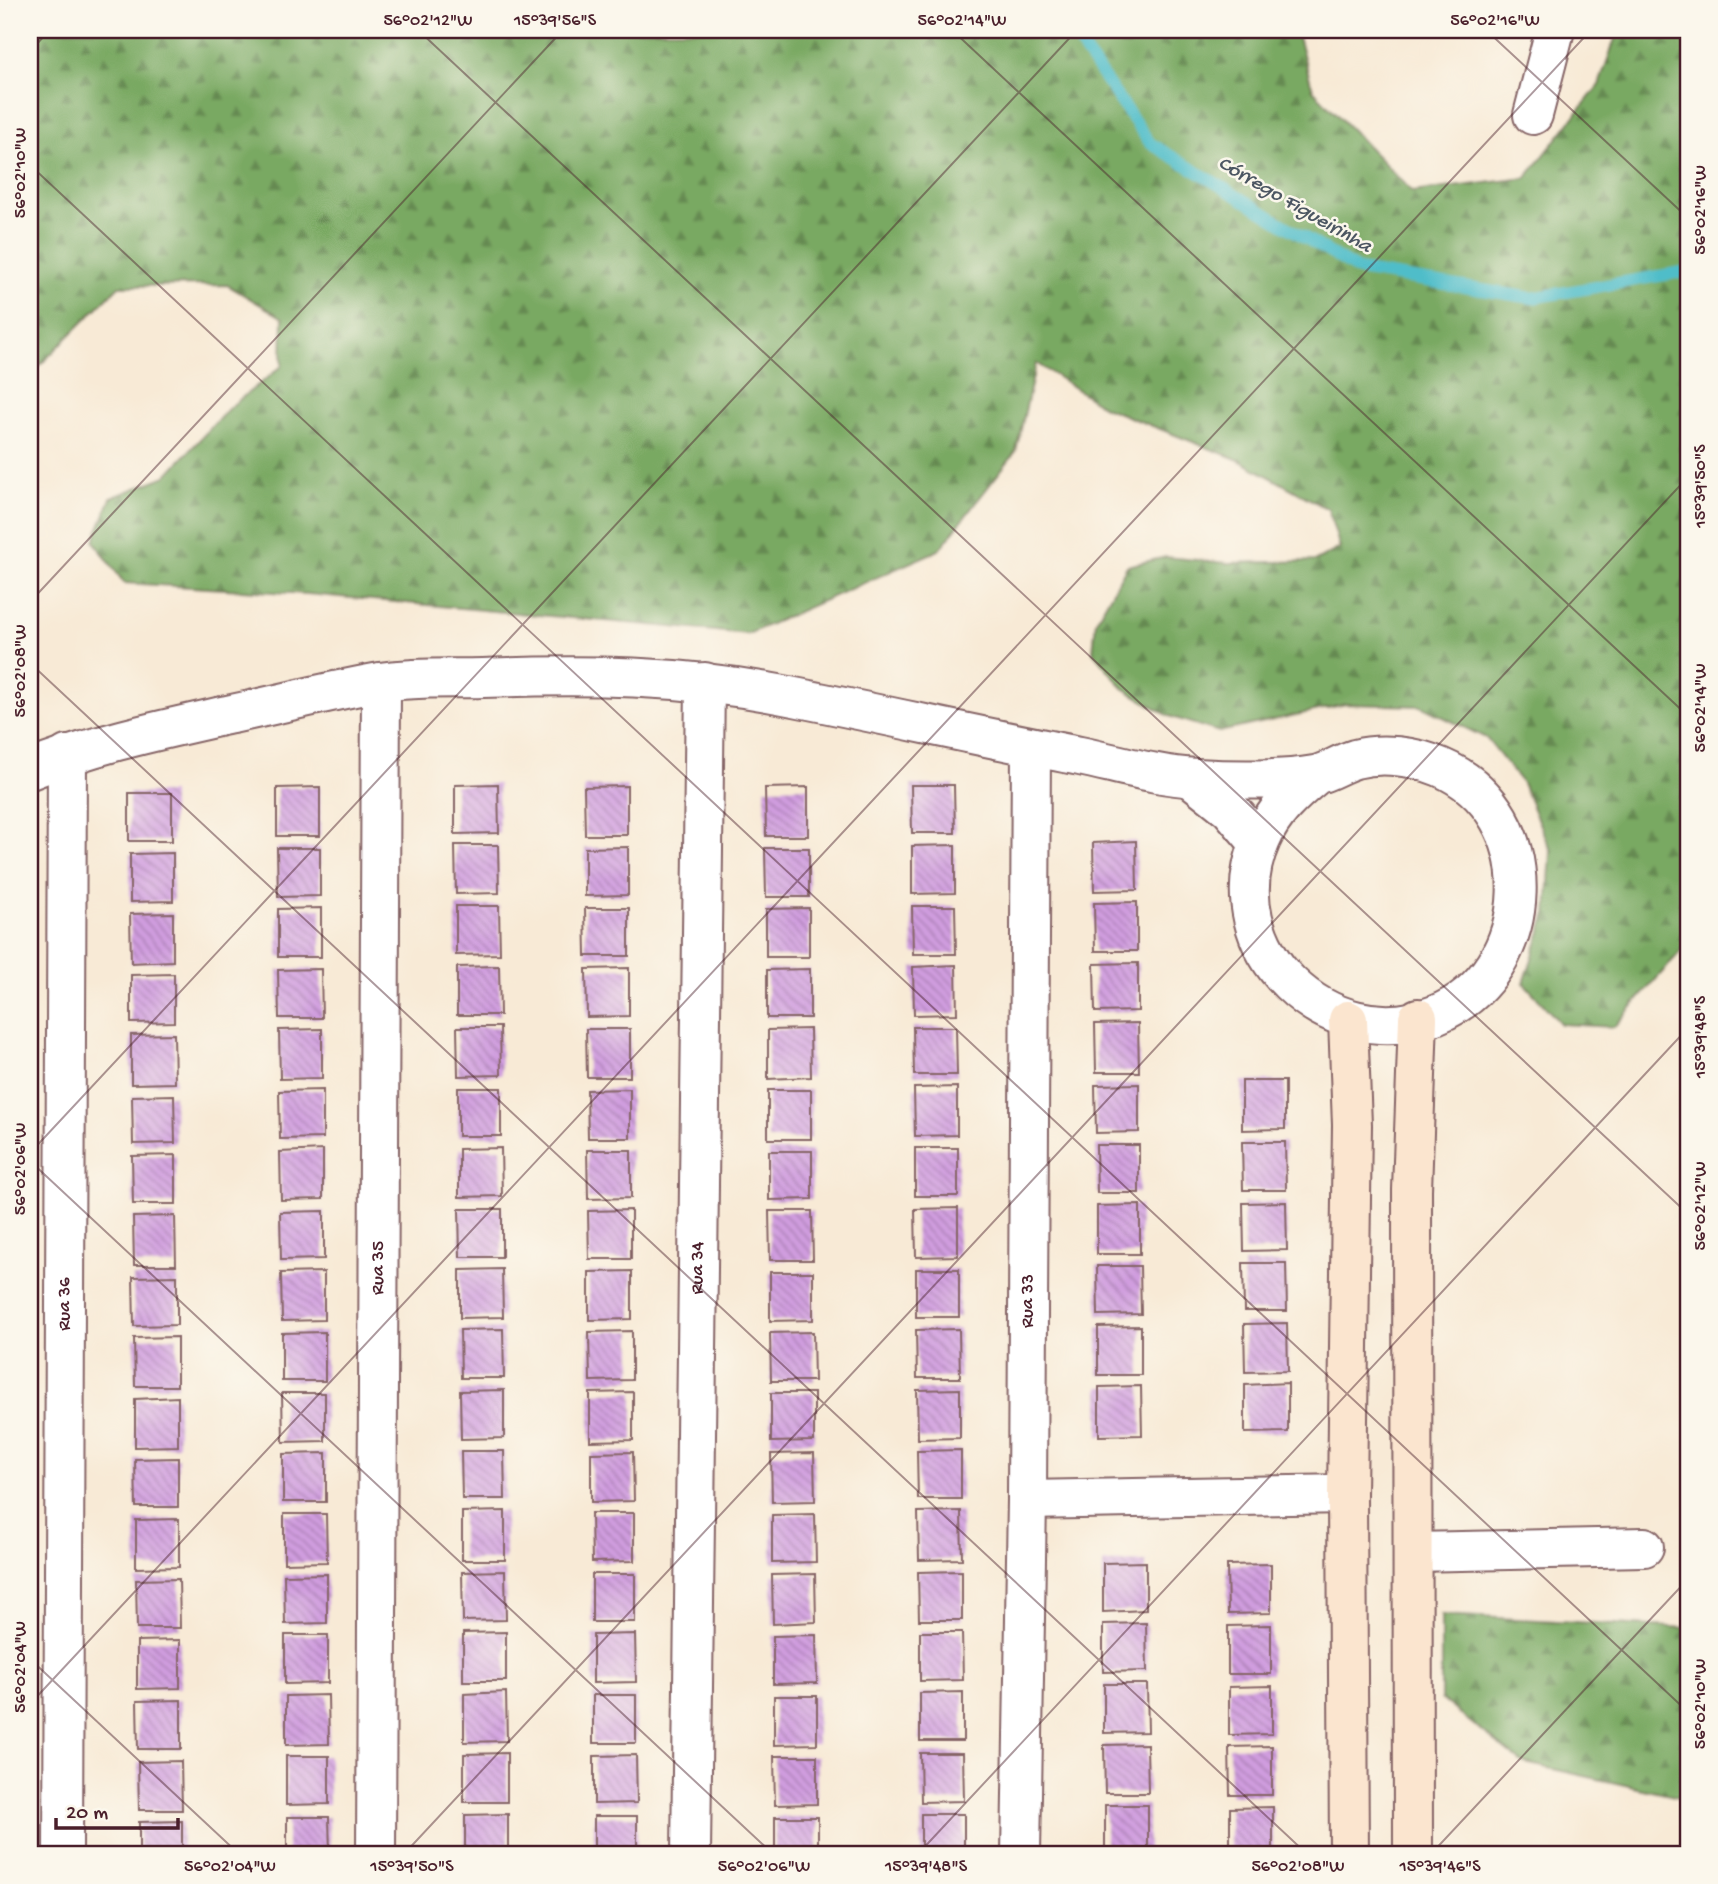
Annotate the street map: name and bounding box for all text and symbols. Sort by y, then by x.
text: 56°02'12"W [383,11,473,32]
text: 15°39'56"S [513,11,597,32]
text: 56°02'14"W [918,11,1006,32]
text: 56°02'16"W [1450,11,1540,32]
text: 56°02'10"W [11,128,32,218]
water label: Córrego Figueirinha [1213,152,1376,261]
text: 56°02'16"W [1691,165,1712,255]
text: 15°39'50"S [1691,444,1712,529]
text: 56°02'08"W [11,624,32,718]
text: 56°02'14"W [1691,664,1712,752]
text: 15°39'48"S [1691,995,1712,1079]
text: 56°02'06"W [11,1123,32,1215]
text: 56°02'12"W [1691,1161,1712,1251]
street label: Rua 35 [367,1241,390,1295]
street label: Rua 34 [686,1241,710,1295]
street label: Rua 33 [1016,1274,1040,1328]
street label: Rua 36 [53,1277,77,1331]
text: 56°02'04"W [11,1621,32,1713]
text: 56°02'10"W [1691,1659,1712,1749]
scale bar [56,1786,178,1830]
text: 20 m [66,1802,108,1827]
text: 56°02'04"W [184,1857,276,1878]
text: 15°39'50"S [369,1857,454,1878]
text: 56°02'06"W [718,1857,810,1878]
text: 15°39'48"S [884,1857,968,1878]
text: 56°02'08"W [1251,1857,1345,1878]
text: 15°39'46"S [1398,1857,1481,1878]

